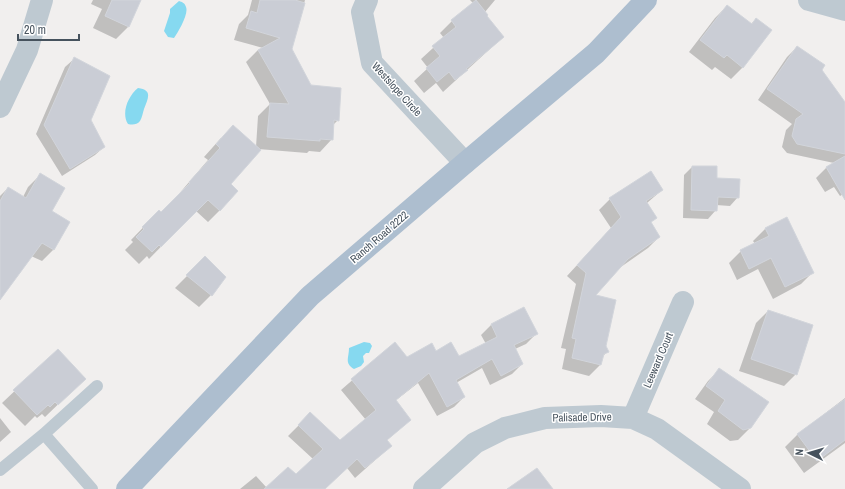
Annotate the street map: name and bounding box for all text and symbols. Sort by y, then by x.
scale bar [18,16,79,42]
text: 20 m [24,22,46,38]
street label: Westslope Circle [369,59,425,119]
street label: Ranch Road 2222 [347,208,411,266]
street label: Leeward Court [640,330,676,390]
street label: Palisade Drive [552,409,612,425]
north arrow [789,433,829,473]
text: N [792,448,806,456]

